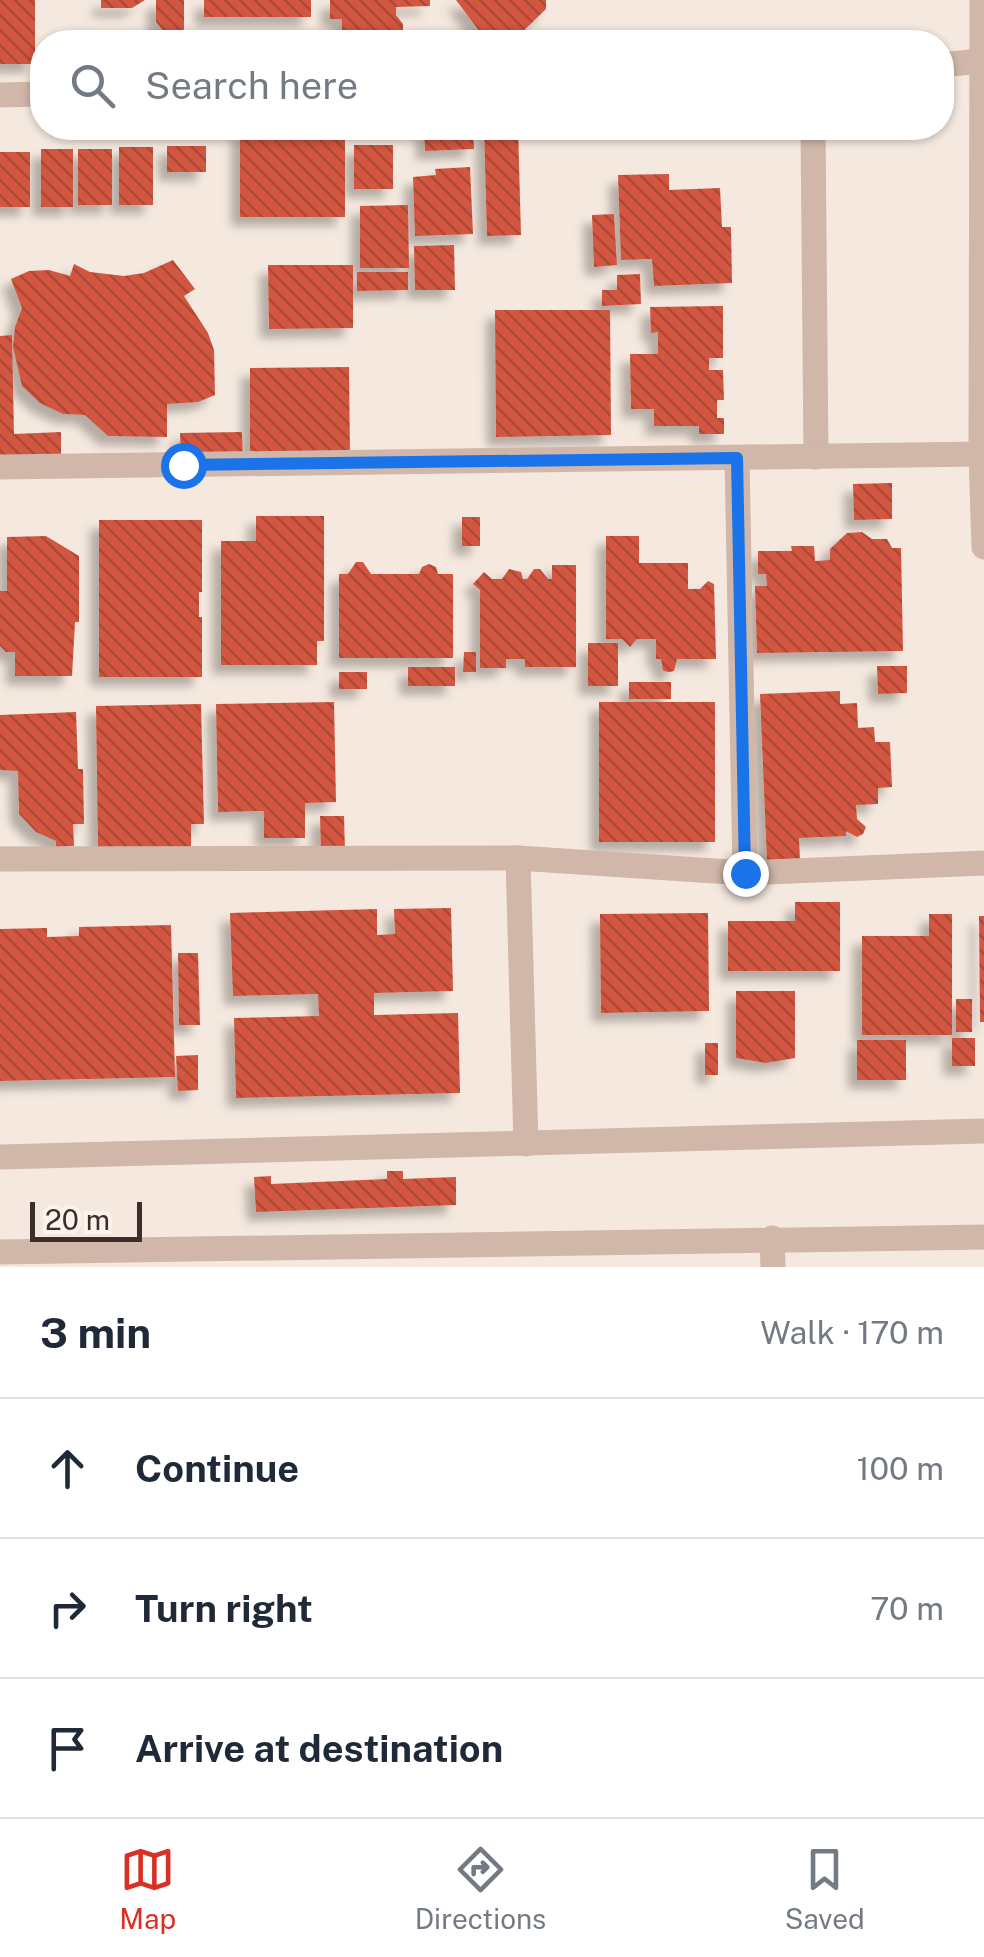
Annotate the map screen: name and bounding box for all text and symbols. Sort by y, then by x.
search box [30,30,954,140]
icon: search [65,58,120,113]
text: Search here [145,63,358,108]
route start [161,443,207,489]
route end [723,851,769,897]
scale bar [30,1197,142,1242]
text: 20 m [45,1203,110,1236]
text: 3 min [40,1308,151,1357]
text: Walk · 170 m [760,1314,944,1351]
icon: ahead [40,1441,95,1496]
text: Continue [135,1446,299,1491]
text: 100 m [857,1450,944,1487]
icon: right [40,1581,95,1636]
text: Turn right [135,1586,313,1631]
text: 70 m [870,1590,944,1627]
icon: arrive [40,1721,95,1776]
text: Arrive at destination [135,1726,503,1771]
tab: Map [119,1842,176,1935]
tab: Directions [415,1842,546,1935]
tab: Saved [785,1842,865,1935]

